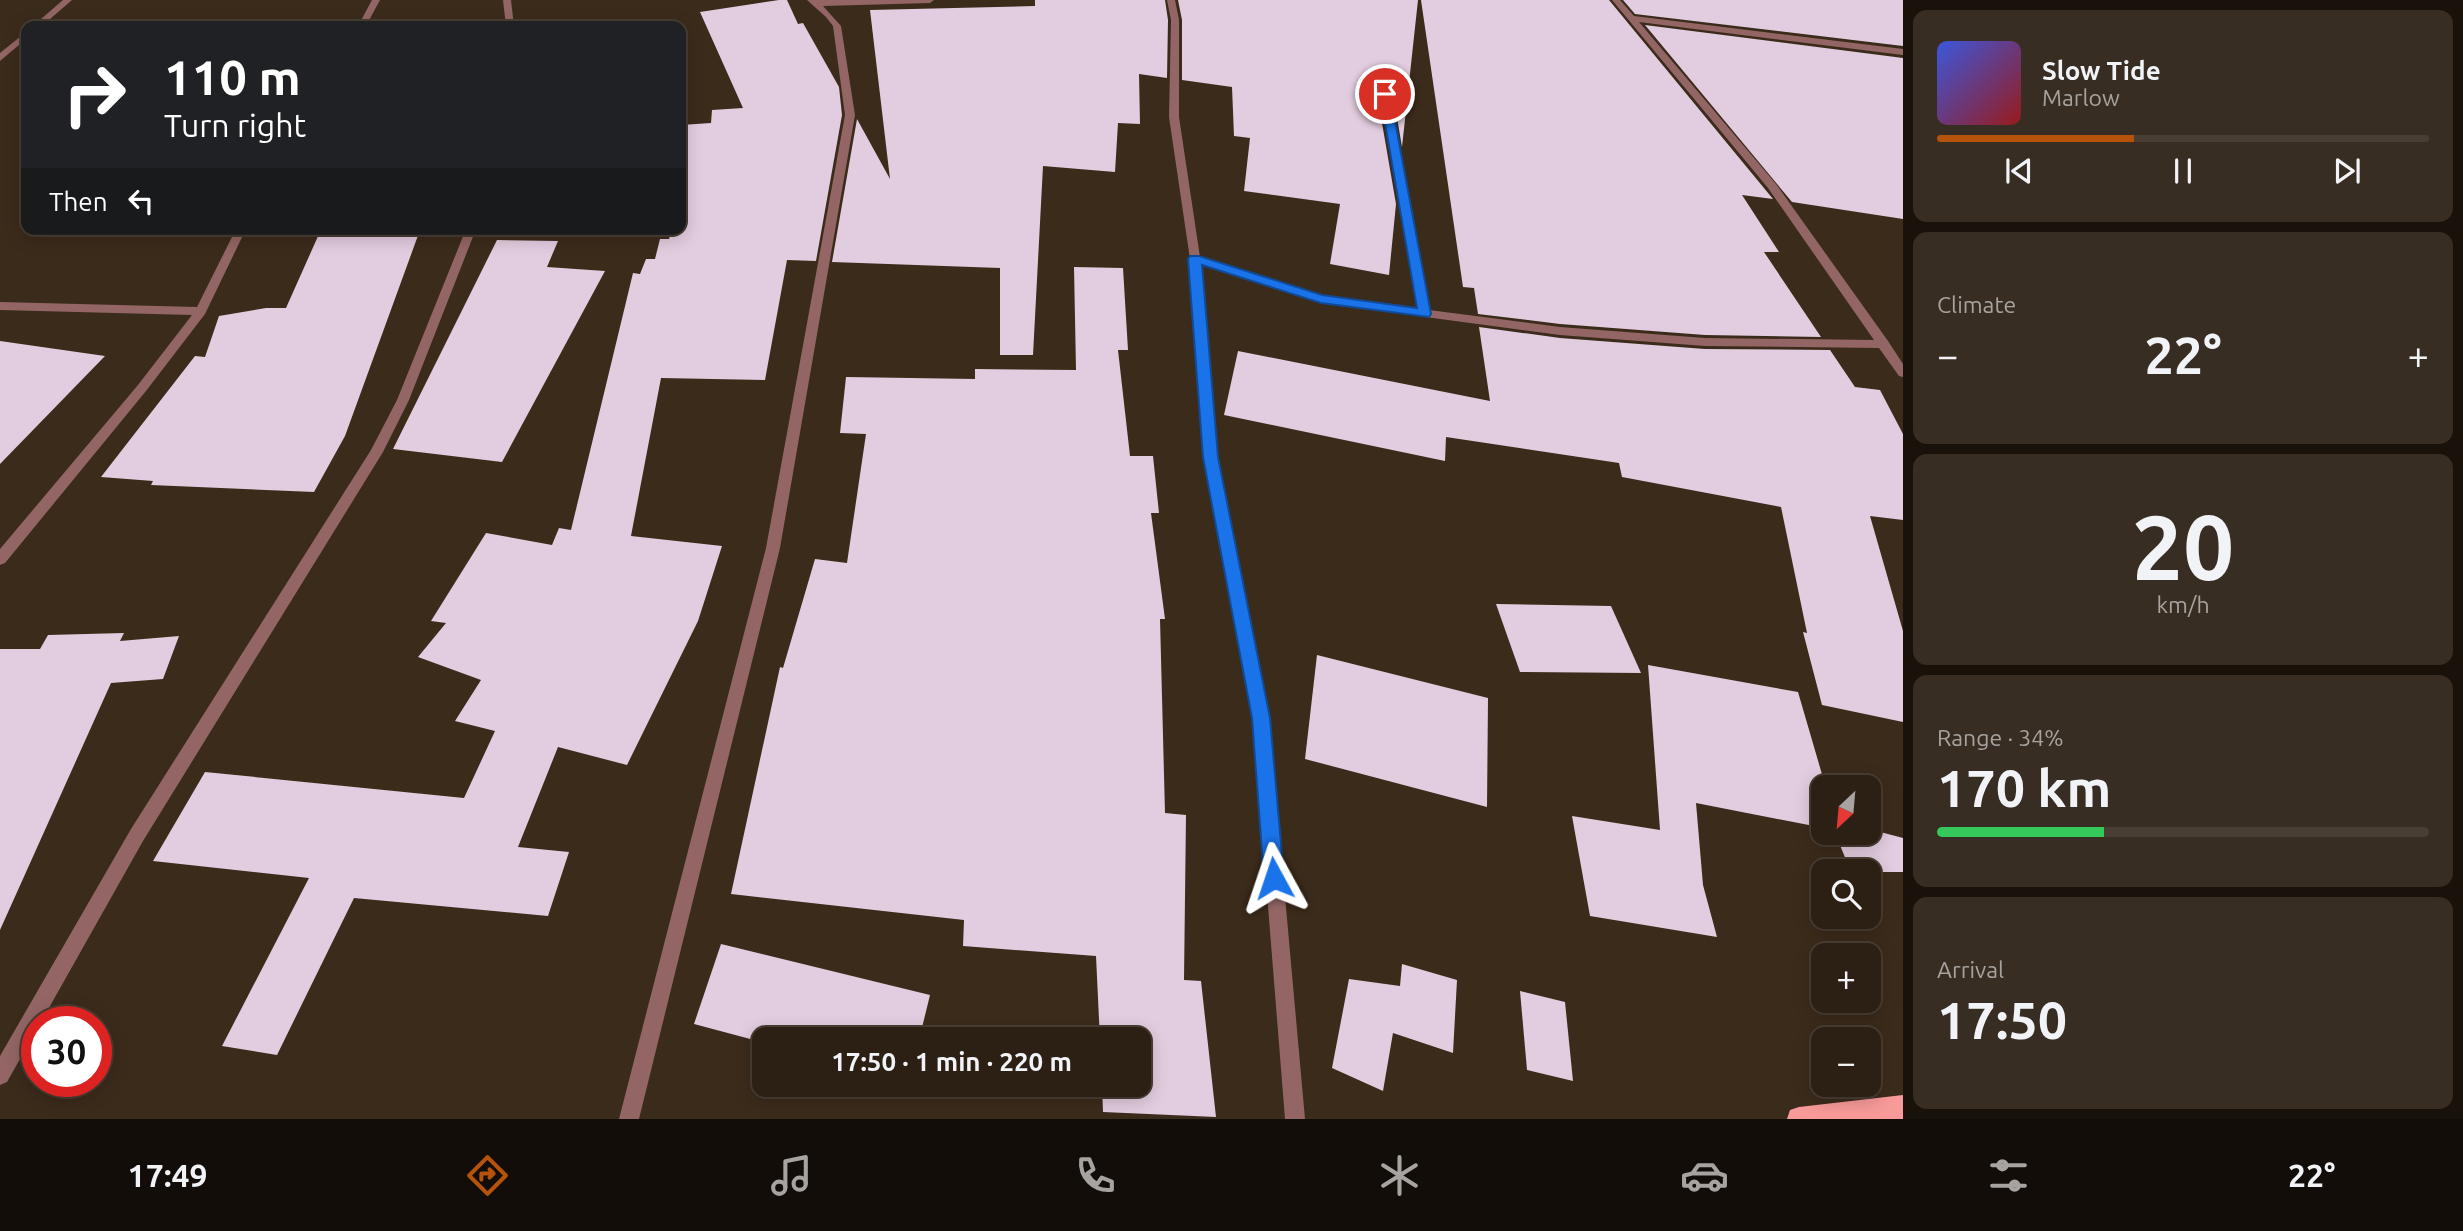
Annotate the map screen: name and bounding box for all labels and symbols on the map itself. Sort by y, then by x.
pin [1355,64,1415,124]
north arrow [1811,775,1881,845]
position arrow [1237,841,1311,915]
speed limit sign: 30 [21,1006,112,1097]

